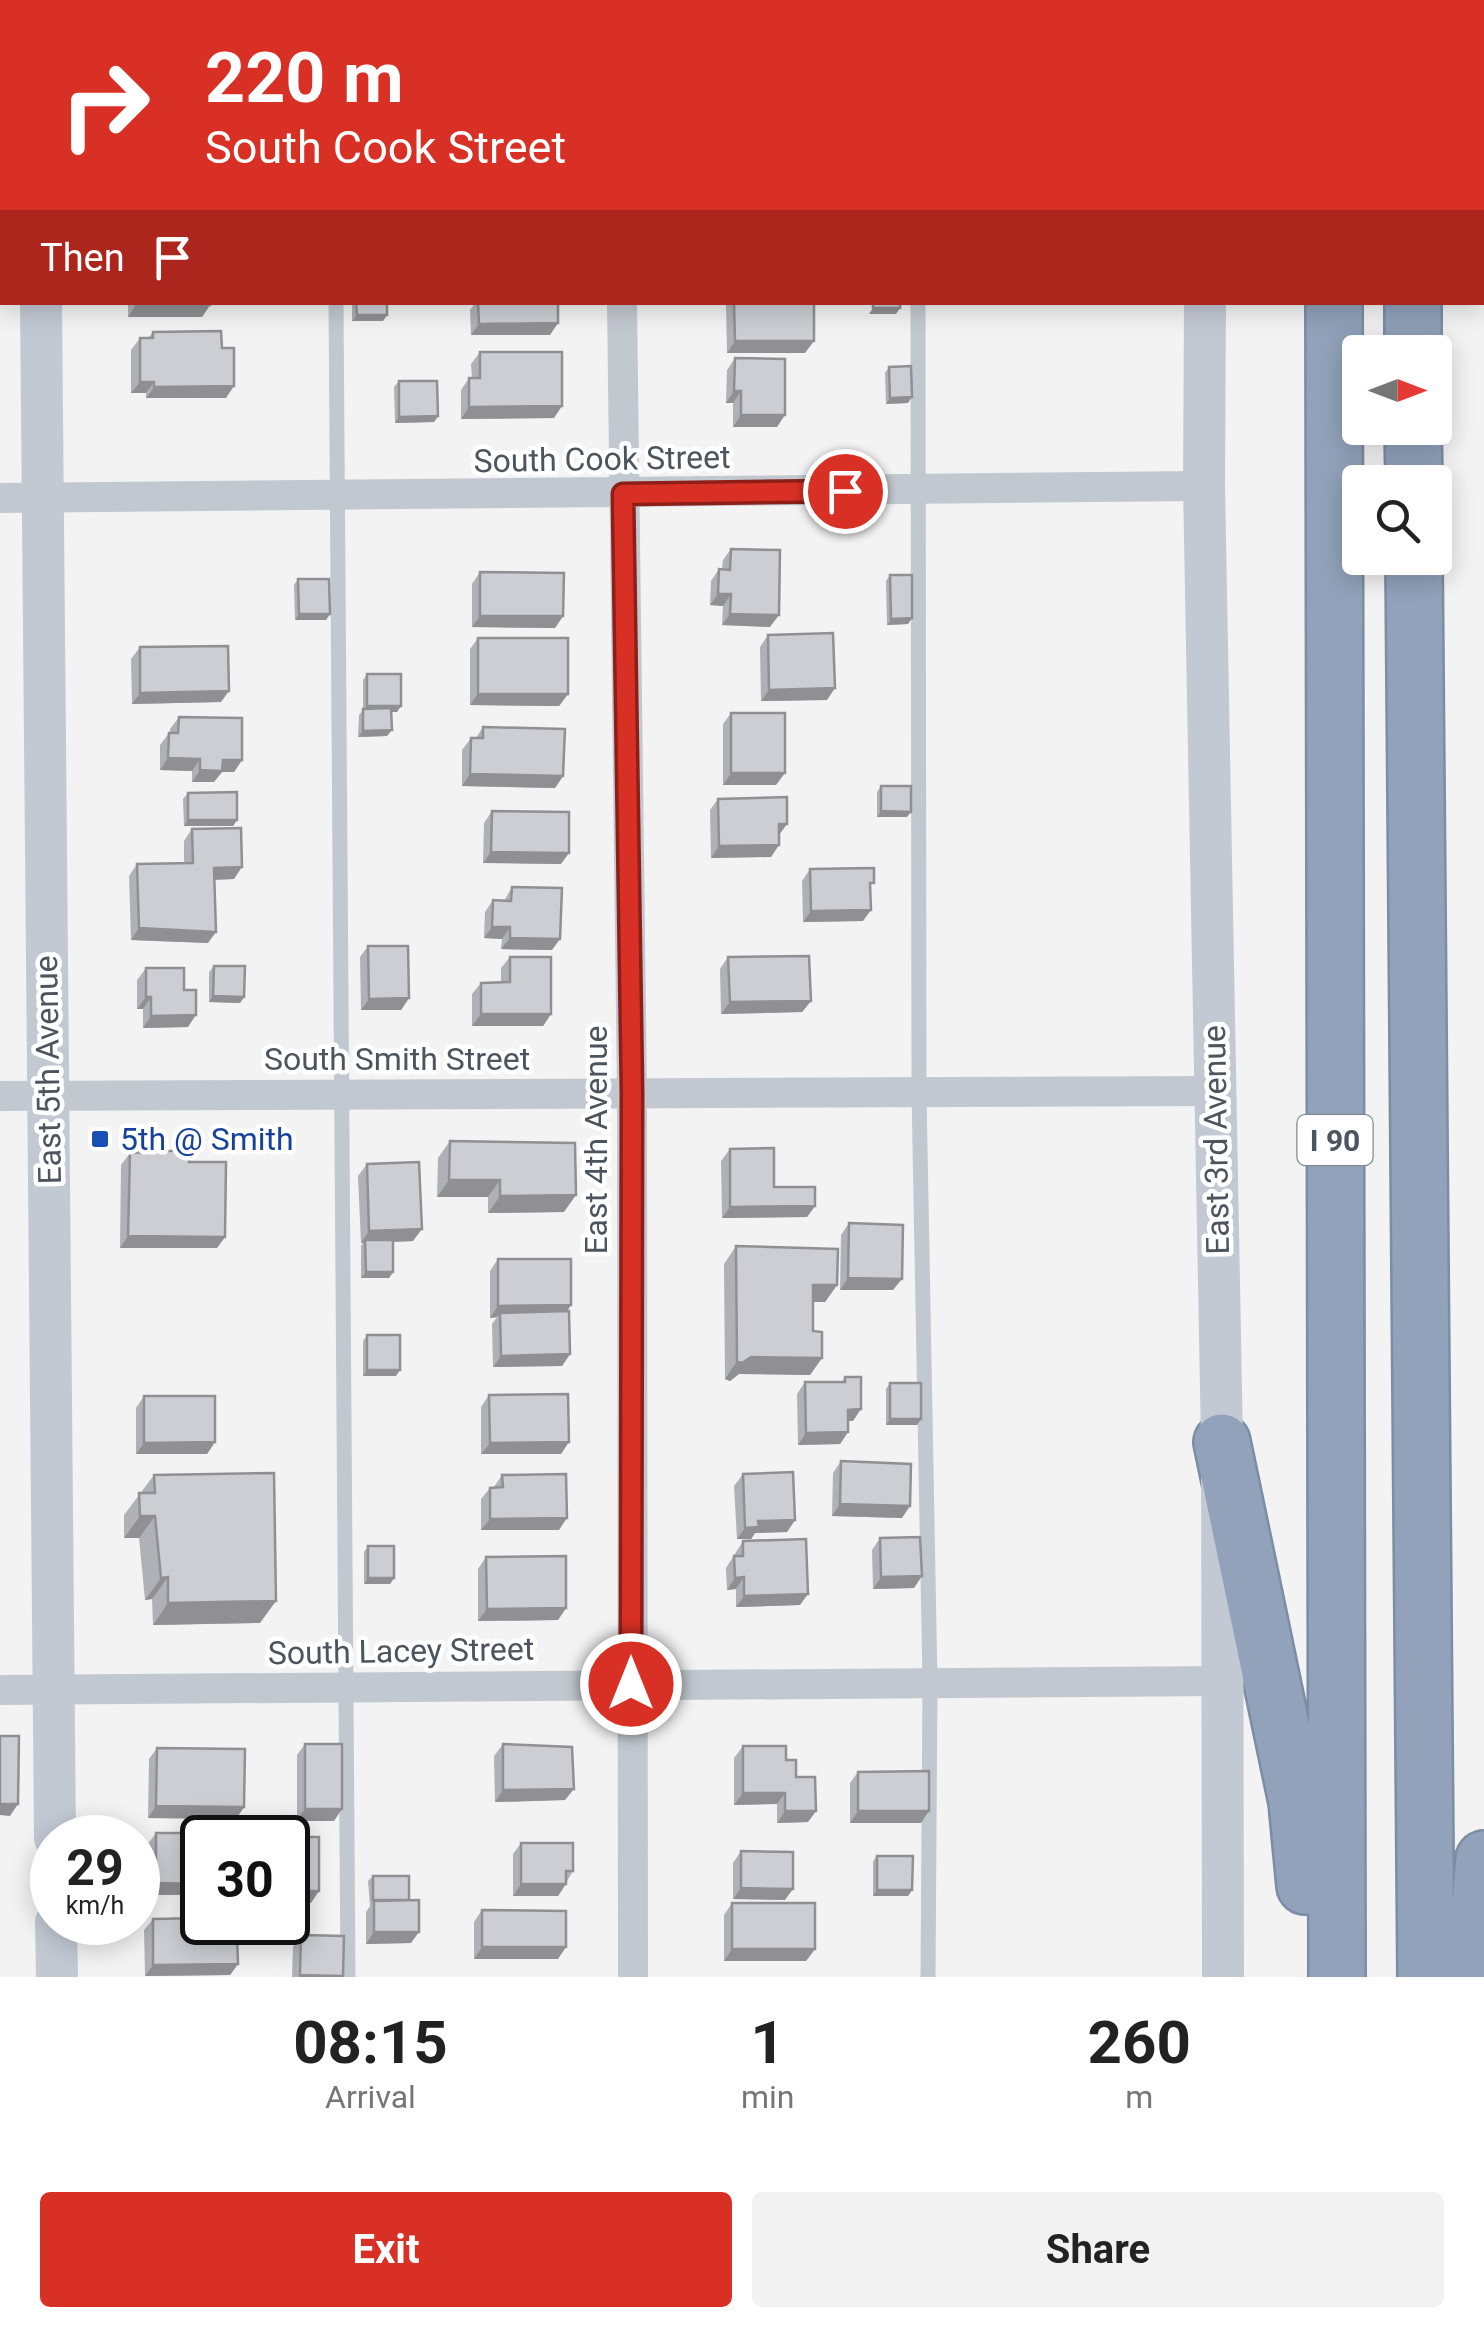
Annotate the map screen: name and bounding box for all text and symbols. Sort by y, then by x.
text: 220 m [205,37,404,119]
icon: right [40,40,170,170]
text: South Cook Street [205,121,566,174]
icon: arrive [145,230,200,285]
text: Then [40,236,125,280]
north arrow [1342,335,1452,445]
map controls [1342,335,1452,575]
street label: South Cook Street [473,438,731,480]
pin [803,449,888,534]
icon: arrive [818,464,873,519]
button: search [1342,465,1452,575]
street label: East 5th Avenue [27,955,69,1185]
street label: East 4th Avenue [577,1025,615,1255]
street label: East 3rd Avenue [1195,1025,1237,1255]
street label: South Smith Street [264,1040,530,1078]
road number: I 90 [1298,1115,1372,1165]
place label: 5th @ Smith [120,1120,294,1158]
marker: 5th @ Smith [89,1128,111,1150]
street label: South Lacey Street [267,1630,535,1672]
position arrow [579,1632,683,1736]
speed limit sign: 30 [180,1815,310,1945]
text: 29 [66,1839,124,1897]
text: km/h [66,1891,124,1920]
text: 08:15 [293,2007,448,2078]
text: 1 [750,2007,785,2078]
text: 260 [1088,2007,1191,2078]
text: Arrival [325,2078,416,2116]
text: min [741,2078,794,2116]
text: m [1125,2078,1153,2116]
button: Exit [40,2192,732,2307]
button: Share [752,2192,1444,2307]

